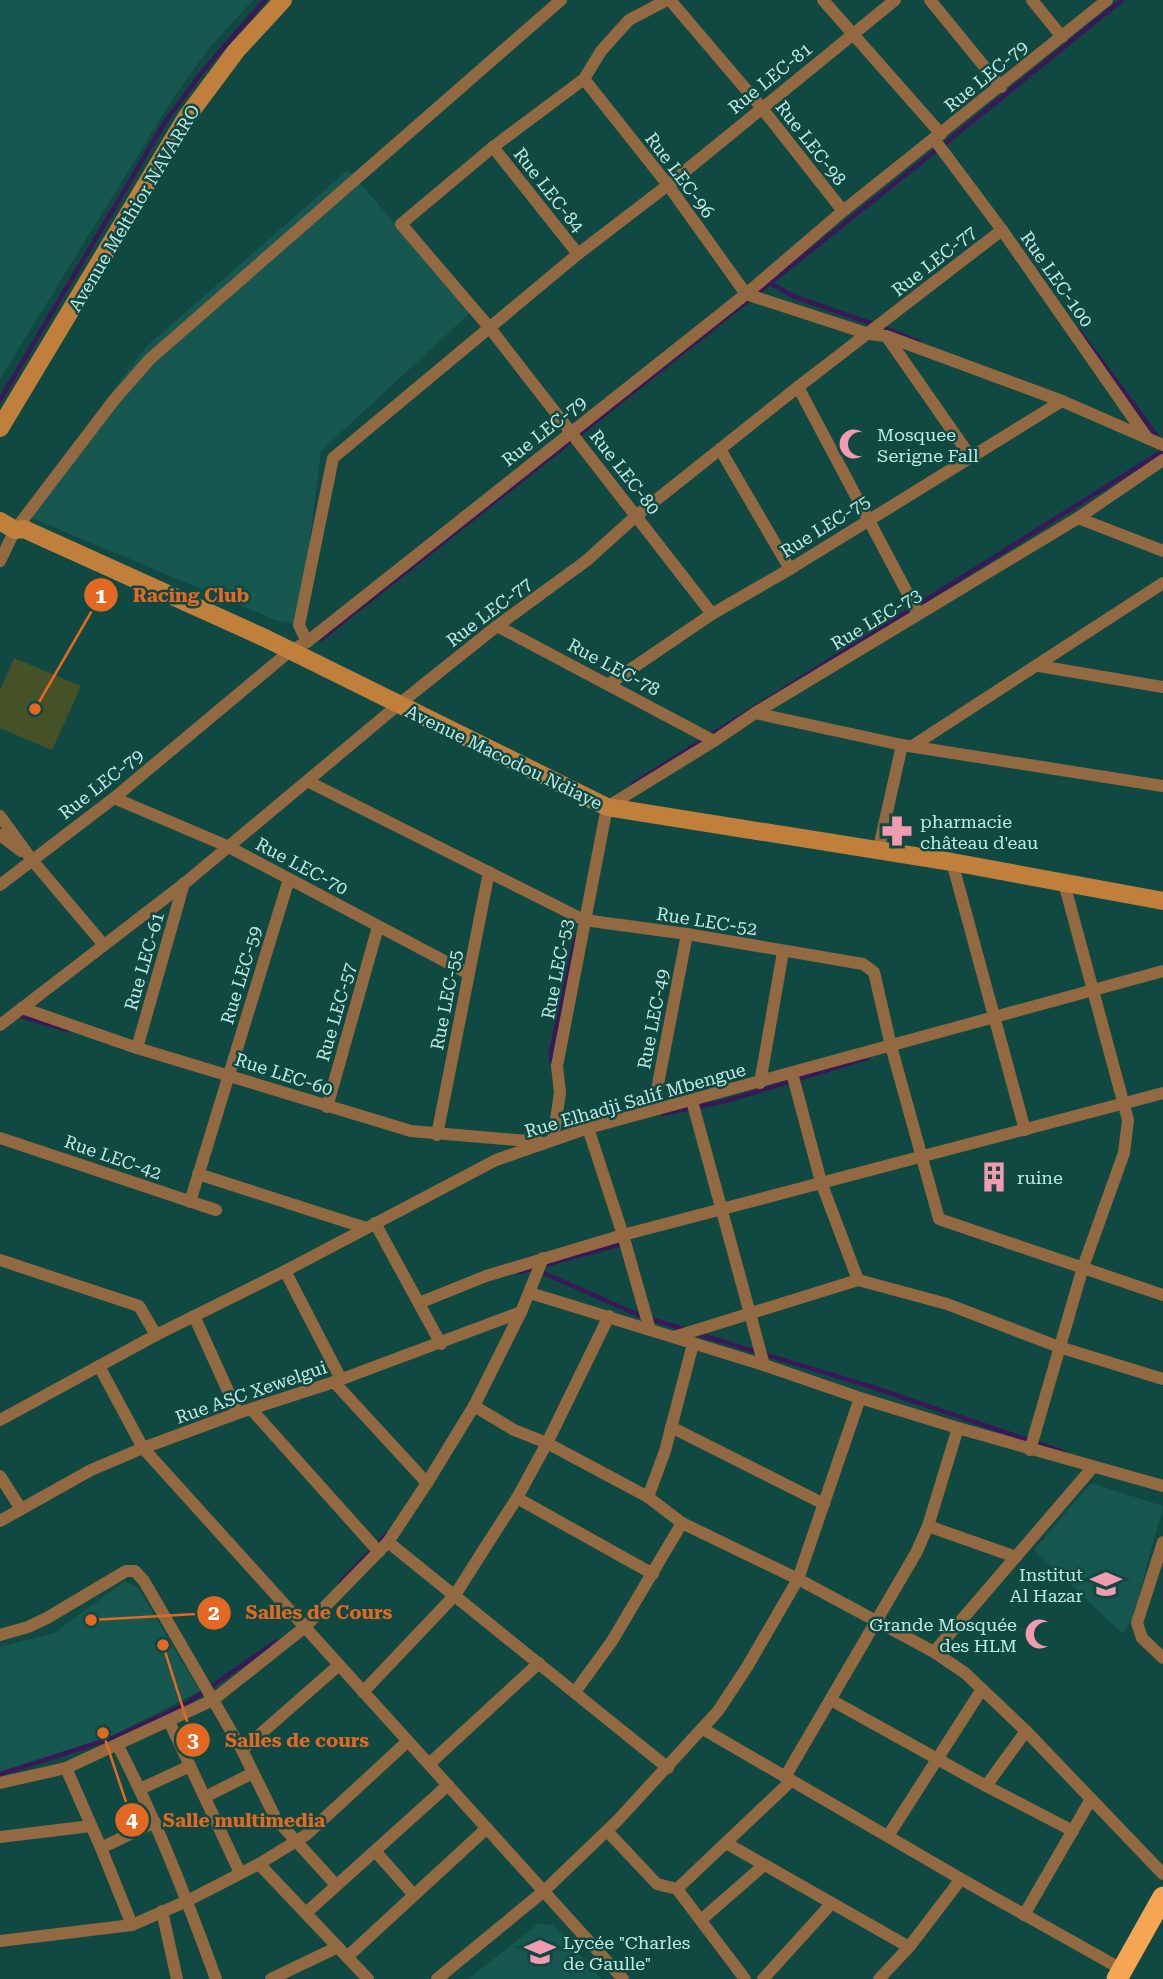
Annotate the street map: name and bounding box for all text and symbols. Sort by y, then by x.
street label: Rue LEC-79 [940,36,1032,116]
street label: Rue LEC-81 [724,38,816,118]
street label: Rue LEC-98 [771,97,851,189]
street label: Avenue Melthior NAVARRO [64,101,204,315]
street label: Rue LEC-96 [641,128,719,222]
street label: Rue LEC-84 [509,144,589,236]
street label: Rue LEC-77 [888,221,980,301]
street label: Rue LEC-100 [1016,227,1098,331]
street label: Rue LEC-79 [498,391,590,471]
place label: Mosquee Serigne Fall [877,424,979,466]
street label: Rue LEC-80 [585,426,665,518]
mosque icon: Mosquee Serigne Fall [837,427,871,461]
street label: Rue LEC-75 [776,490,874,562]
street label: Rue LEC-77 [442,573,536,651]
callout: Racing Club [83,575,263,615]
text: 1 [95,584,107,608]
text: Racing Club [133,584,250,607]
street label: Rue LEC-73 [827,584,925,654]
street label: Rue LEC-78 [564,634,664,700]
street label: Avenue Macodou Ndiaye [402,700,606,814]
street label: Rue LEC-79 [55,744,147,824]
place label: pharmacie château d'eau [920,811,1038,853]
pharmacy icon: pharmacie château d'eau [880,814,914,848]
street label: Rue LEC-70 [252,833,352,899]
street label: Rue LEC-52 [655,903,759,939]
street label: Rue LEC-61 [120,909,168,1013]
street label: Rue LEC-53 [537,917,577,1021]
street label: Rue LEC-59 [216,923,266,1027]
street label: Rue LEC-55 [426,948,466,1052]
street label: Rue LEC-57 [312,960,360,1064]
street label: Rue LEC-49 [633,967,673,1071]
street label: Rue LEC-60 [232,1048,336,1100]
street label: Rue Elhadji Salif Mbengue [522,1058,748,1142]
street label: Rue LEC-42 [62,1131,164,1183]
building icon: ruine [977,1160,1011,1194]
place label: ruine [1017,1167,1063,1188]
street label: Rue ASC Xewelgui [173,1356,330,1428]
place label: Institut Al Hazar [1010,1564,1083,1606]
school or university icon: Institut Al Hazar [1089,1567,1123,1601]
callout: Salles de Cours [197,1593,407,1633]
text: 2 [208,1601,220,1625]
text: Salles de Cours [246,1601,393,1624]
place label: Grande Mosquée des HLM [869,1614,1017,1656]
mosque icon: Grande Mosquée des HLM [1023,1617,1057,1651]
callout: Salles de cours [176,1720,383,1760]
text: 3 [187,1728,199,1752]
text: Salles de cours [225,1729,369,1752]
callout: Salle multimedia [114,1800,339,1840]
text: 4 [126,1808,138,1832]
text: Salle multimedia [163,1809,325,1832]
place label: Lycée "Charles de Gaulle" [563,1932,690,1974]
school or university icon: Lycée "Charles de Gaulle" [523,1935,557,1969]

